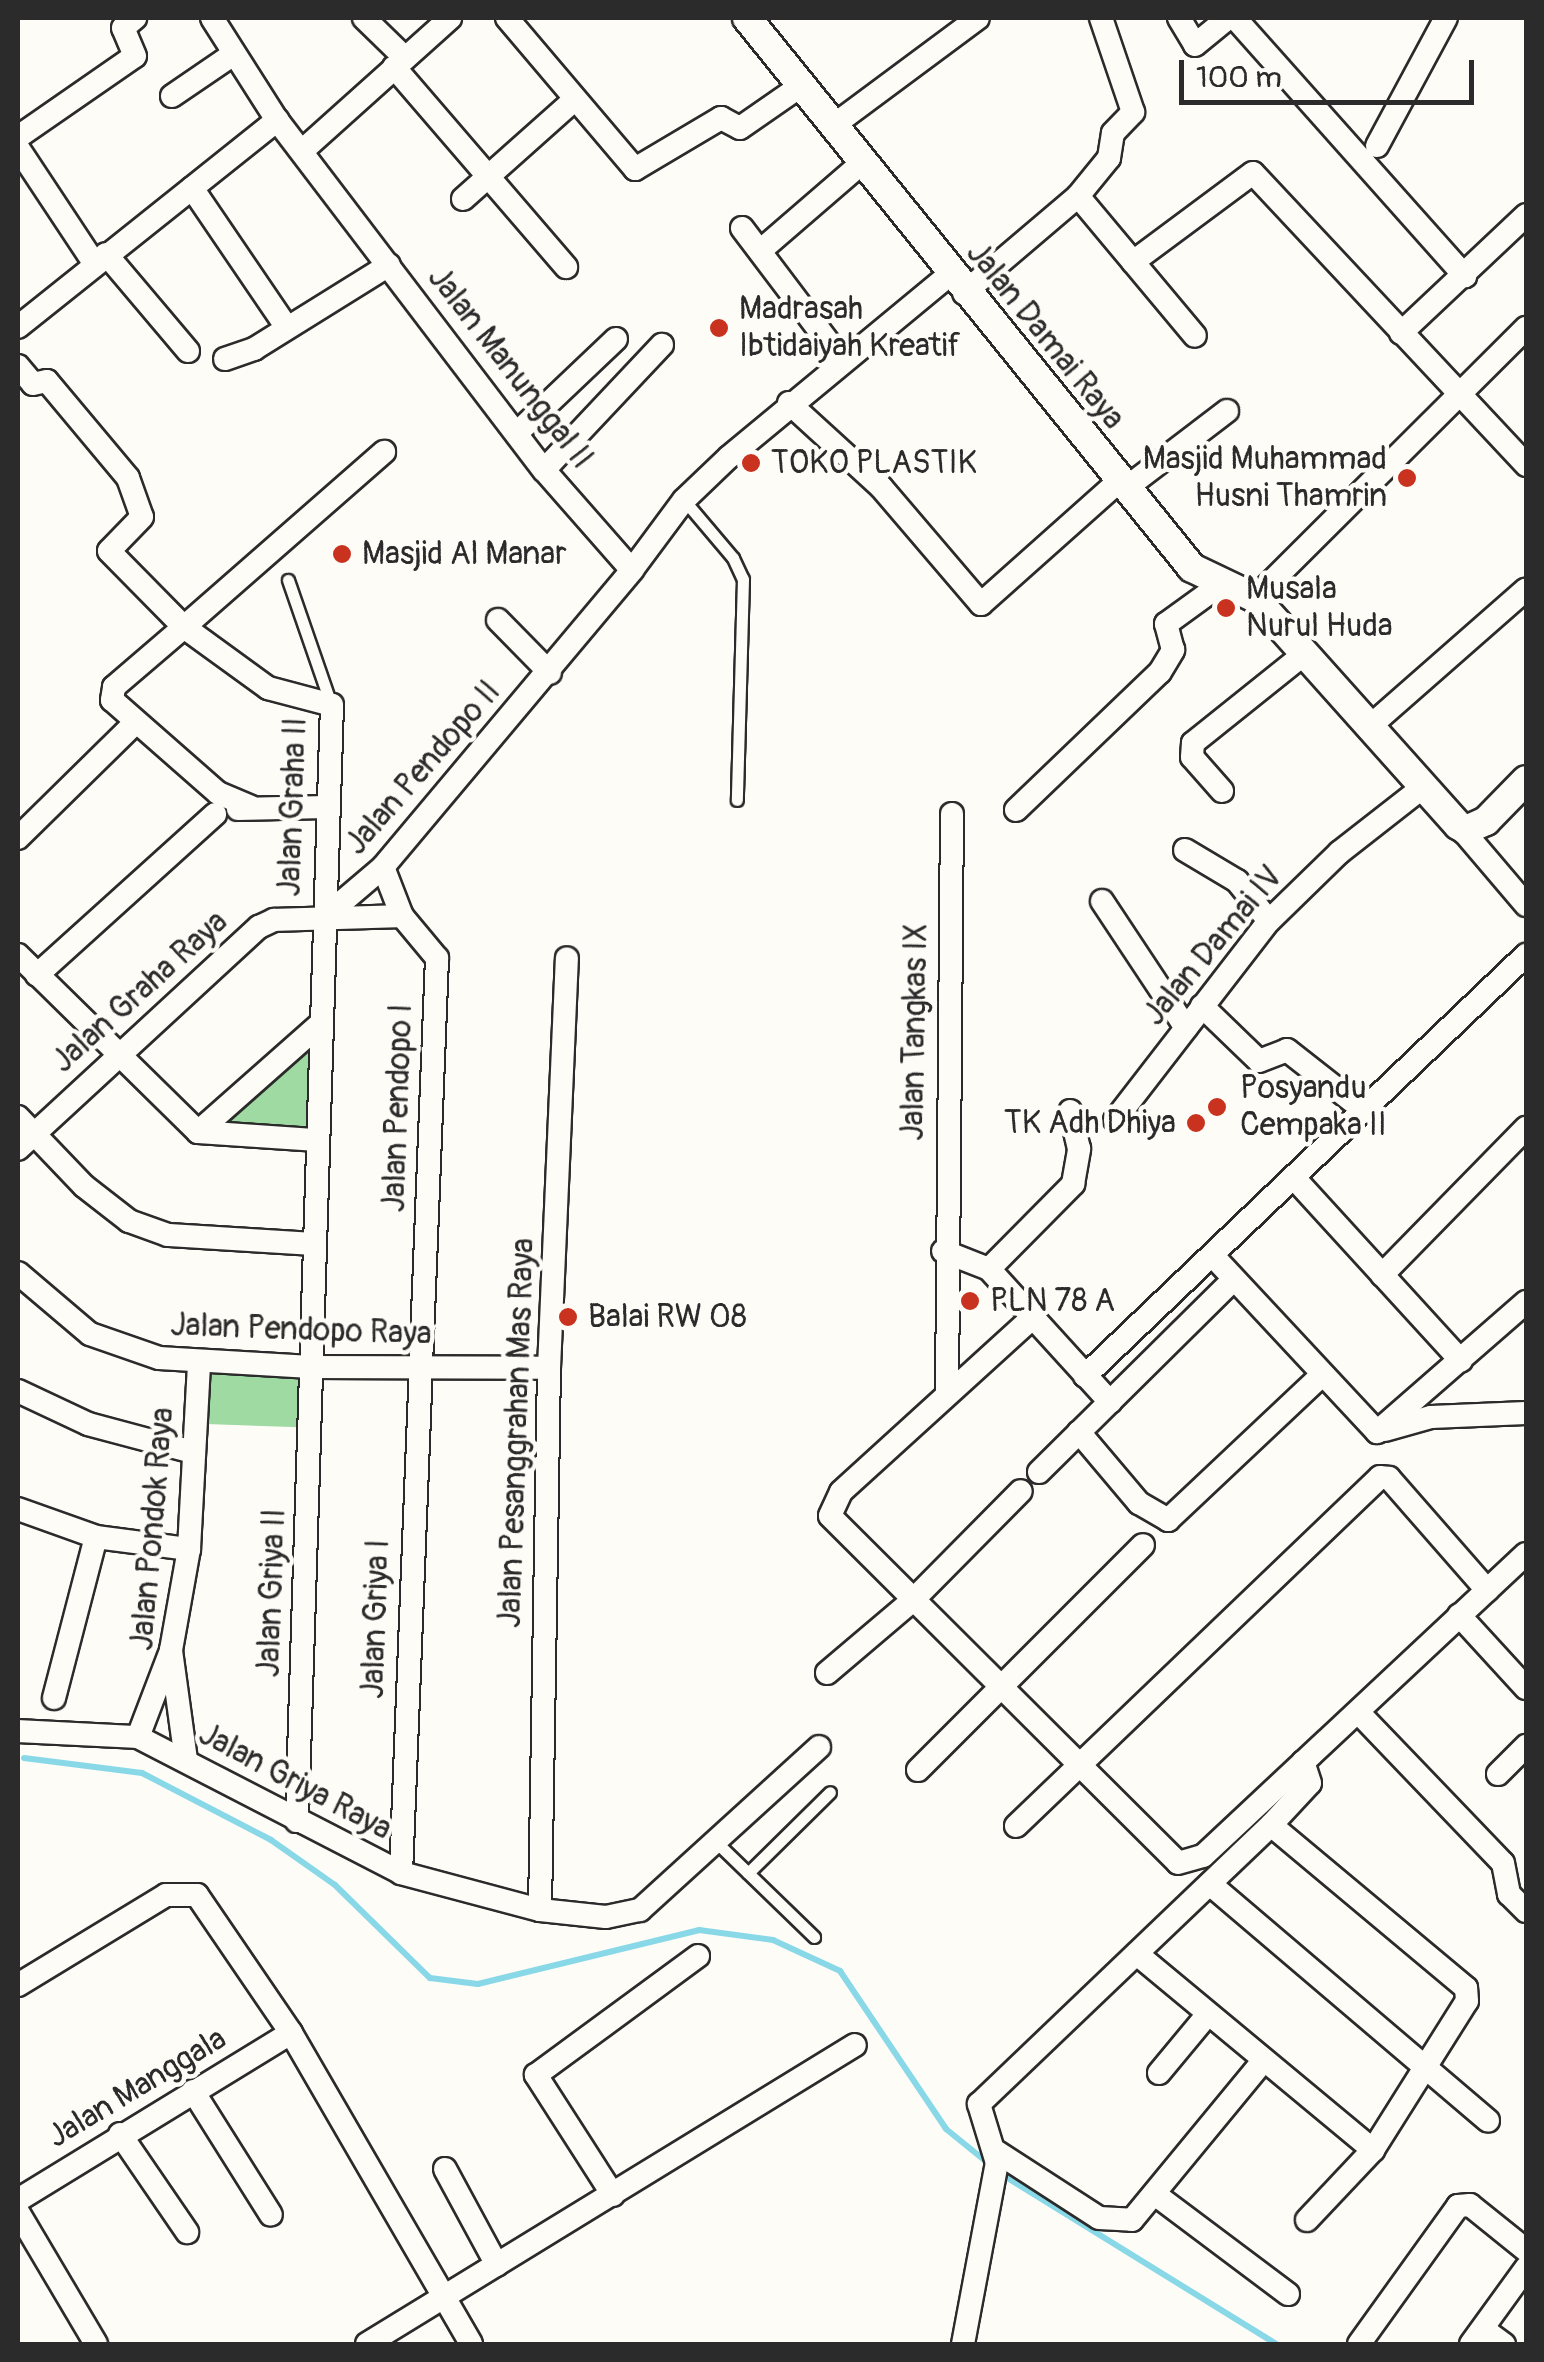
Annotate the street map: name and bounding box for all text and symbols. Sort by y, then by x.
scale bar [1184,40,1479,102]
text: 100 m [1196,59,1282,96]
street label: Jalan Damai Raya [958,235,1132,437]
street label: Jalan Manunggal II [419,259,601,477]
place label: Madrasah Ibtidaiyah Kreatif [739,291,960,366]
marker: Madrasah Ibtidaiyah Kreatif [708,317,730,339]
place label: Masjid Muhammad Husni Thamrin [1143,441,1387,516]
place label: TOKO PLASTIK [771,444,977,482]
marker: TOKO PLASTIK [740,452,762,474]
marker: Masjid Muhammad Husni Thamrin [1396,467,1418,489]
place label: Masjid Al Manar [362,535,567,573]
marker: Masjid Al Manar [331,543,353,565]
place label: Musala Nurul Huda [1246,571,1393,646]
marker: Musala Nurul Huda [1215,597,1237,619]
street label: Jalan Pendopo II [337,673,509,863]
street label: Jalan Graha II [271,717,315,897]
street label: Jalan Damai IV [1135,859,1291,1033]
street label: Jalan Graha Raya [44,903,236,1081]
street label: Jalan Tangkas IX [894,923,936,1141]
street label: Jalan Pendopo I [375,1003,421,1213]
place label: Posyandu Cempaka II [1240,1070,1387,1145]
marker: Posyandu Cempaka II [1204,1094,1230,1120]
place label: TK Adh Dhiya [1004,1104,1176,1142]
marker: TK Adh Dhiya [1185,1112,1207,1134]
street label: Jalan Pesanggrahan Mas Raya [491,1237,543,1629]
place label: PLN 78 A [990,1282,1115,1320]
marker: PLN 78 A [959,1290,981,1312]
place label: Balai RW 08 [588,1298,747,1336]
street label: Jalan Pendopo Raya [170,1306,432,1354]
marker: Balai RW 08 [557,1306,579,1328]
street label: Jalan Pondok Raya [123,1406,183,1652]
street label: Jalan Griya II [250,1508,294,1678]
street label: Jalan Griya I [354,1539,398,1699]
street label: Jalan Griya Raya [192,1715,398,1849]
street label: Jalan Manggala [41,2020,233,2156]

